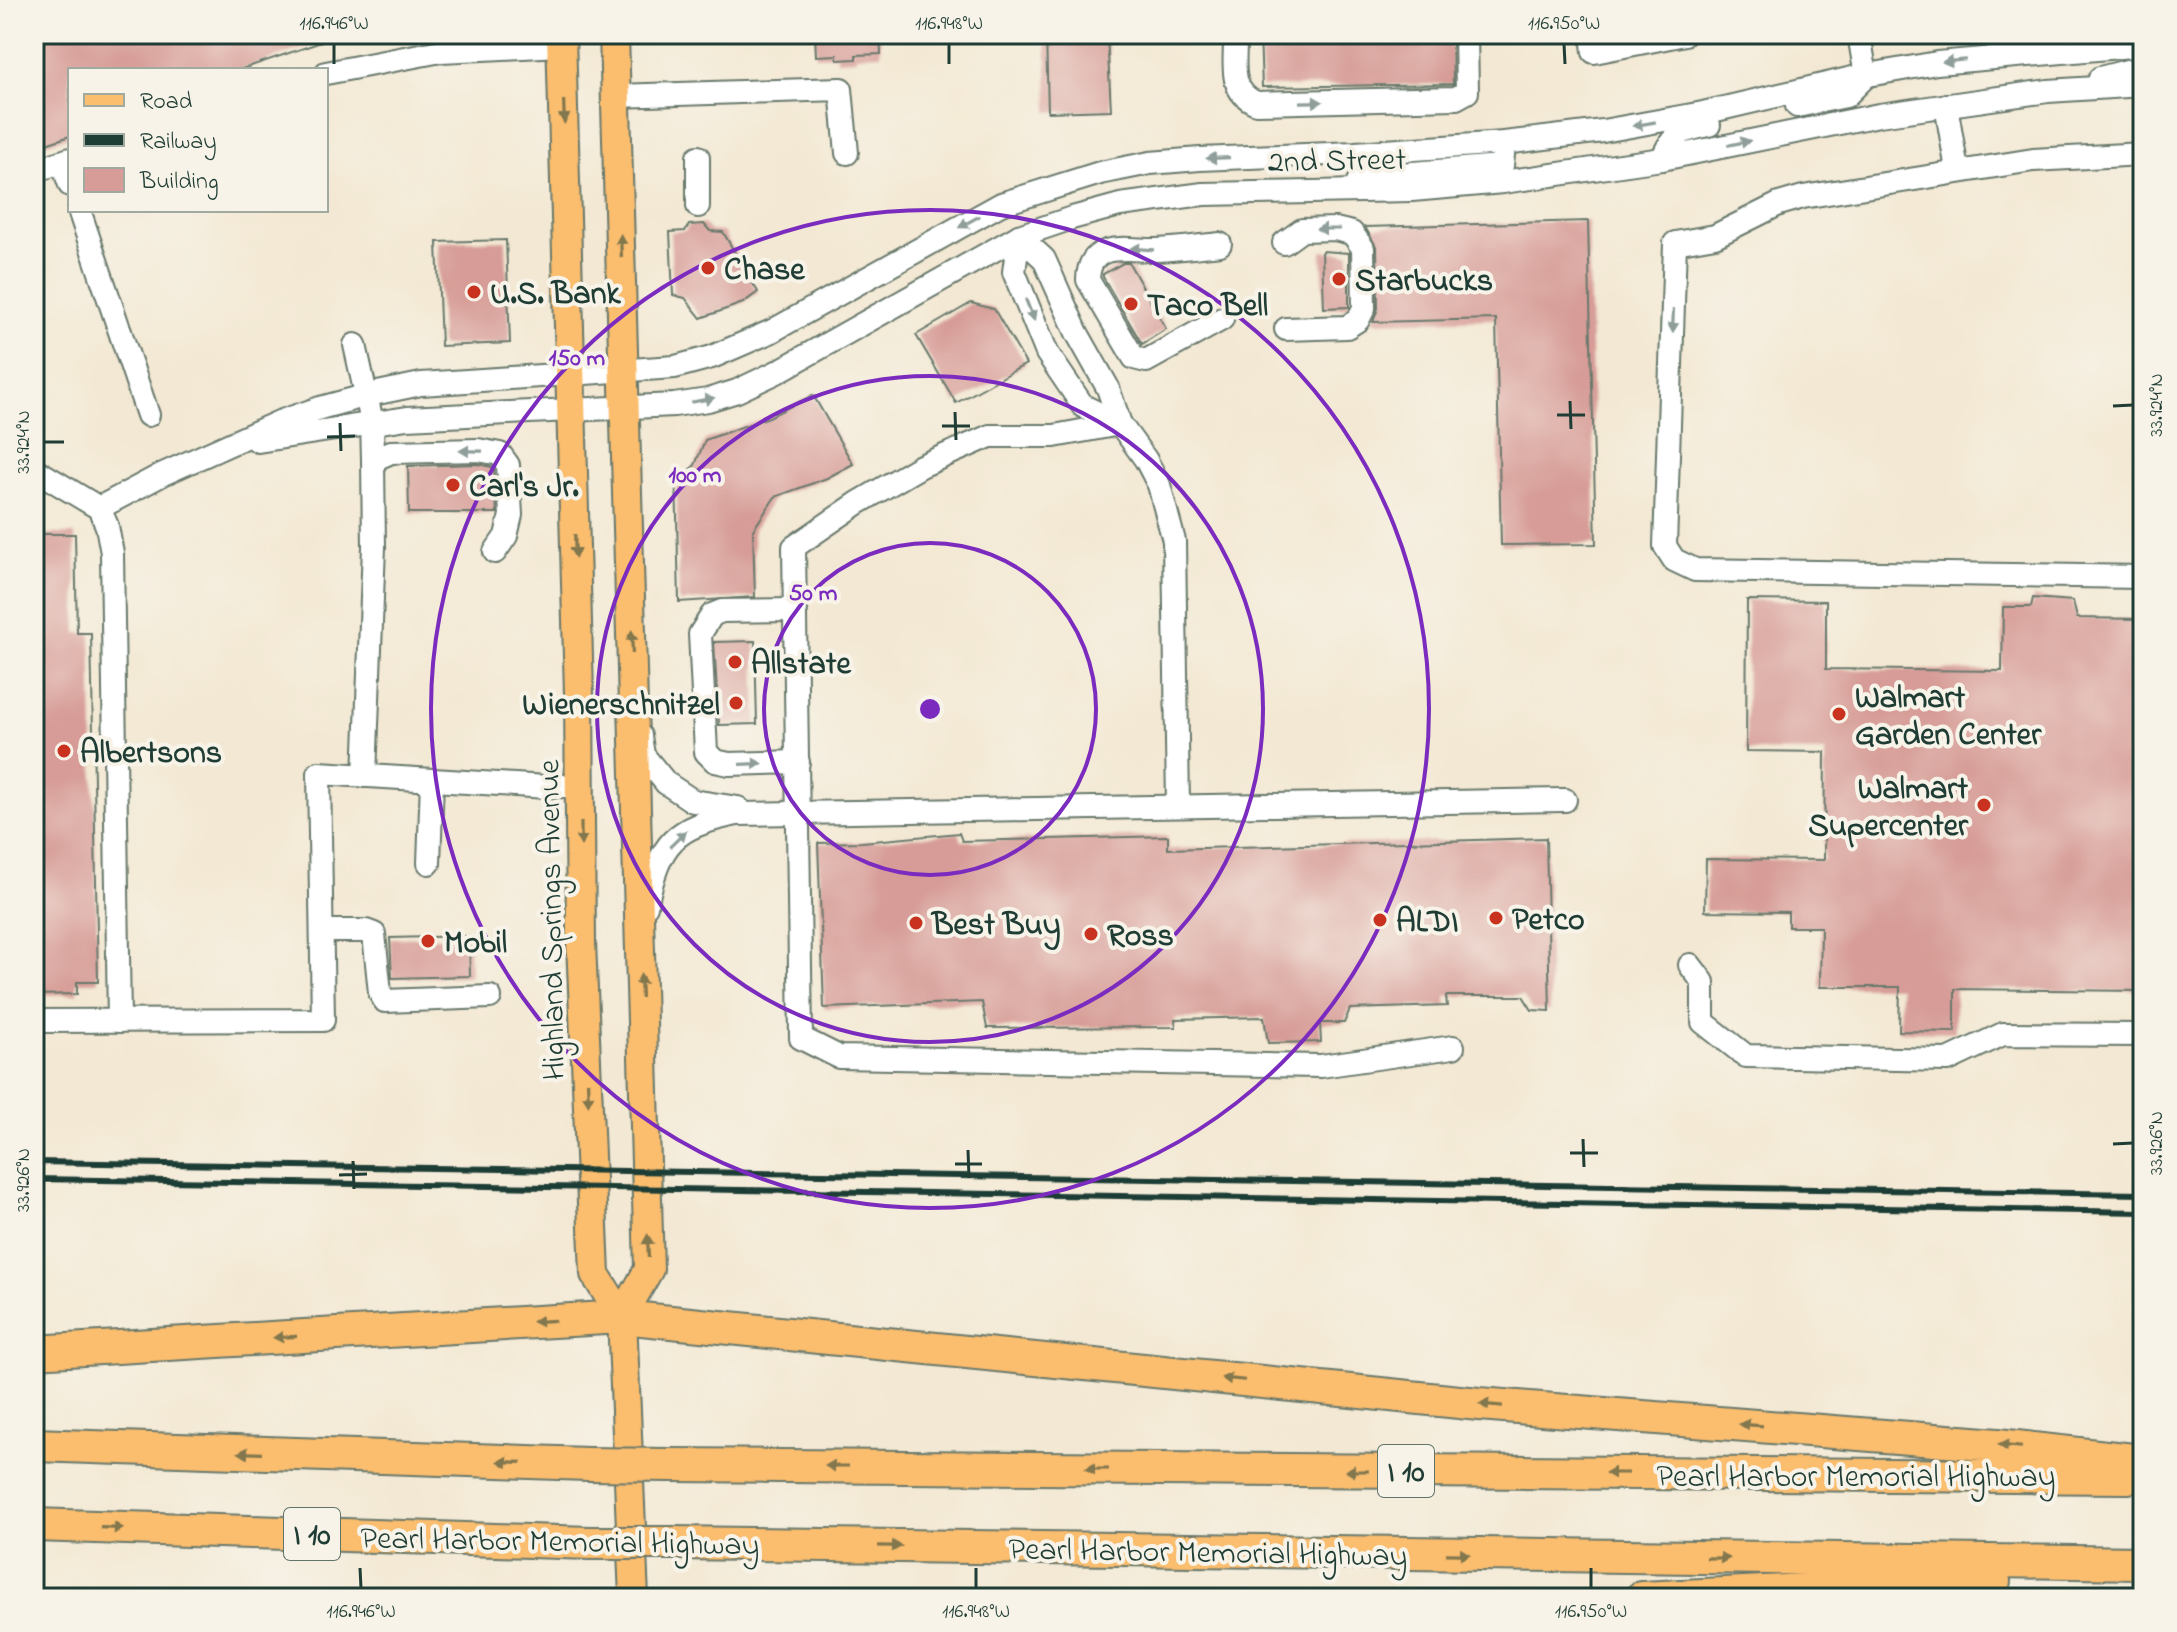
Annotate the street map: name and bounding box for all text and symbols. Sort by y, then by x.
text: 116.946°W [299,10,369,39]
text: 116.948°W [915,10,983,39]
text: 116.950°W [1528,10,1600,39]
one-way arrow [1941,55,1966,68]
legend [68,68,328,212]
text: Road [140,85,193,120]
one-way arrow [1299,95,1324,108]
one-way arrow [557,100,570,125]
one-way arrow [1631,118,1656,130]
text: Railway [140,125,217,161]
one-way arrow [1726,136,1751,149]
street label: 2nd Street [1268,138,1407,187]
one-way arrow [1205,152,1230,165]
text: Building [139,165,219,200]
one-way arrow [957,215,980,229]
one-way arrow [1315,223,1340,235]
one-way arrow [614,233,627,258]
one-way arrow [1129,242,1154,255]
place label: Chase [724,248,806,295]
marker: Chase [699,259,717,277]
place label: Starbucks [1355,259,1493,306]
marker: Starbucks [1330,270,1348,288]
place label: U.S. Bank [490,272,621,319]
marker: U.S. Bank [465,283,483,301]
place label: Taco Bell [1147,284,1268,331]
marker: Taco Bell [1122,295,1140,313]
one-way arrow [1024,298,1037,322]
one-way arrow [1666,309,1679,334]
text: 150 m [549,342,606,377]
text: 33.924°N [2143,373,2172,437]
one-way arrow [690,393,715,406]
text: 33.924°N [10,410,39,474]
one-way arrow [458,444,483,457]
text: 100 m [669,459,722,494]
place label: Carl's Jr. [469,465,579,512]
marker: Carl's Jr. [444,476,462,494]
one-way arrow [569,534,581,559]
text: 50 m [789,577,838,612]
one-way arrow [625,629,638,654]
place label: Allstate [751,642,853,689]
marker: Allstate [726,653,744,671]
place label: Walmart Garden Center [1855,676,2042,760]
place label: Wienerschnitzel [522,683,720,730]
marker: Wienerschnitzel [727,694,745,712]
centre of rings [916,695,944,723]
marker: Walmart Garden Center [1830,705,1848,723]
place label: Albertsons [80,731,222,778]
marker: Albertsons [55,742,73,760]
one-way arrow [739,757,764,770]
street label: Highland Springs Avenue [527,758,580,1081]
place label: Walmart Supercenter [1808,767,1969,851]
marker: Walmart Supercenter [1975,796,1993,814]
one-way arrow [575,822,587,847]
one-way arrow [668,829,687,848]
place label: Petco [1512,898,1585,945]
place label: ALDI [1396,900,1459,947]
place label: Best Buy [930,903,1061,951]
marker: Petco [1487,909,1505,927]
marker: ALDI [1371,911,1389,929]
marker: Best Buy [907,914,925,932]
place label: Ross [1107,914,1174,961]
place label: Mobil [444,921,507,968]
marker: Ross [1082,925,1100,943]
marker: Mobil [419,932,437,950]
one-way arrow [635,973,647,998]
one-way arrow [581,1081,594,1106]
text: 33.926°N [2143,1111,2172,1175]
text: 33.926°N [10,1148,39,1212]
one-way arrow [642,1233,654,1258]
one-way arrow [531,1315,556,1328]
one-way arrow [272,1331,297,1344]
one-way arrow [1220,1372,1245,1385]
one-way arrow [1478,1398,1503,1411]
one-way arrow [1738,1418,1763,1431]
one-way arrow [1997,1440,2022,1453]
road number: I 10 [1378,1445,1434,1497]
one-way arrow [237,1446,262,1459]
one-way arrow [497,1455,522,1468]
street label: Pearl Harbor Memorial Highway [1656,1455,2056,1502]
one-way arrow [824,1460,849,1473]
one-way arrow [1084,1462,1109,1475]
one-way arrow [1344,1465,1369,1477]
one-way arrow [1604,1467,1629,1479]
road number: I 10 [284,1508,340,1560]
street label: Pearl Harbor Memorial Highway [360,1517,760,1570]
one-way arrow [100,1521,125,1534]
street label: Pearl Harbor Memorial Highway [1008,1528,1408,1581]
one-way arrow [878,1540,903,1552]
one-way arrow [1446,1548,1471,1560]
one-way arrow [1706,1551,1731,1564]
text: 116.946°W [326,1598,396,1627]
text: 116.948°W [942,1598,1010,1627]
text: 116.950°W [1555,1598,1627,1627]

